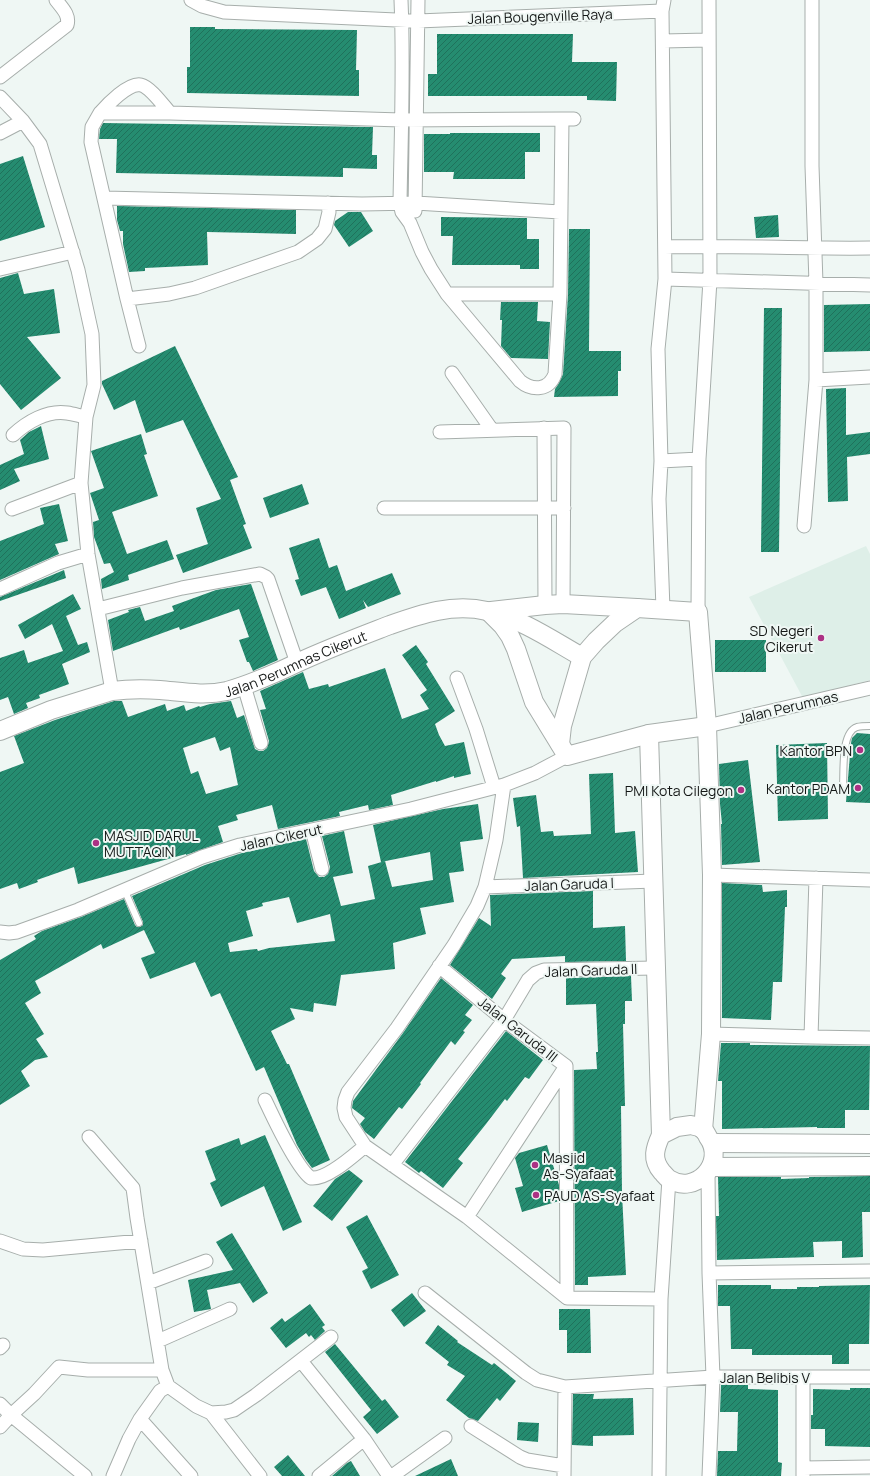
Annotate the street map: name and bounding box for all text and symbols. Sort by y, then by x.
street label: Jalan Bougenville Raya [467,4,613,28]
place label: SD Negeri Cikerut [750,621,813,656]
street label: Jalan Perumnas Cikerut [222,625,369,701]
marker: SD Negeri Cikerut [816,633,826,643]
street label: Jalan Perumnas [736,686,840,728]
place label: Kantor BPN [780,741,852,760]
marker: Kantor BPN [855,745,865,755]
place label: Kantor PDAM [766,779,850,798]
place label: PMI Kota Cilegon [625,781,733,800]
marker: Kantor PDAM [853,783,863,793]
marker: PMI Kota Cilegon [736,785,746,795]
street label: Jalan Cikerut [238,819,324,855]
place label: MASJID DARUL MUTTAQIN [104,826,199,861]
marker: MASJID DARUL MUTTAQIN [91,838,101,848]
street label: Jalan Garuda I [524,873,614,895]
street label: Jalan Garuda II [544,959,638,981]
street label: Jalan Garuda III [474,992,562,1066]
place label: Masjid As-Syafaat [543,1148,615,1183]
marker: Masjid As-Syafaat [530,1160,540,1170]
place label: PAUD AS-Syafaat [544,1186,655,1205]
marker: PAUD AS-Syafaat [531,1190,541,1200]
street label: Jalan Belibis V [720,1368,810,1387]

